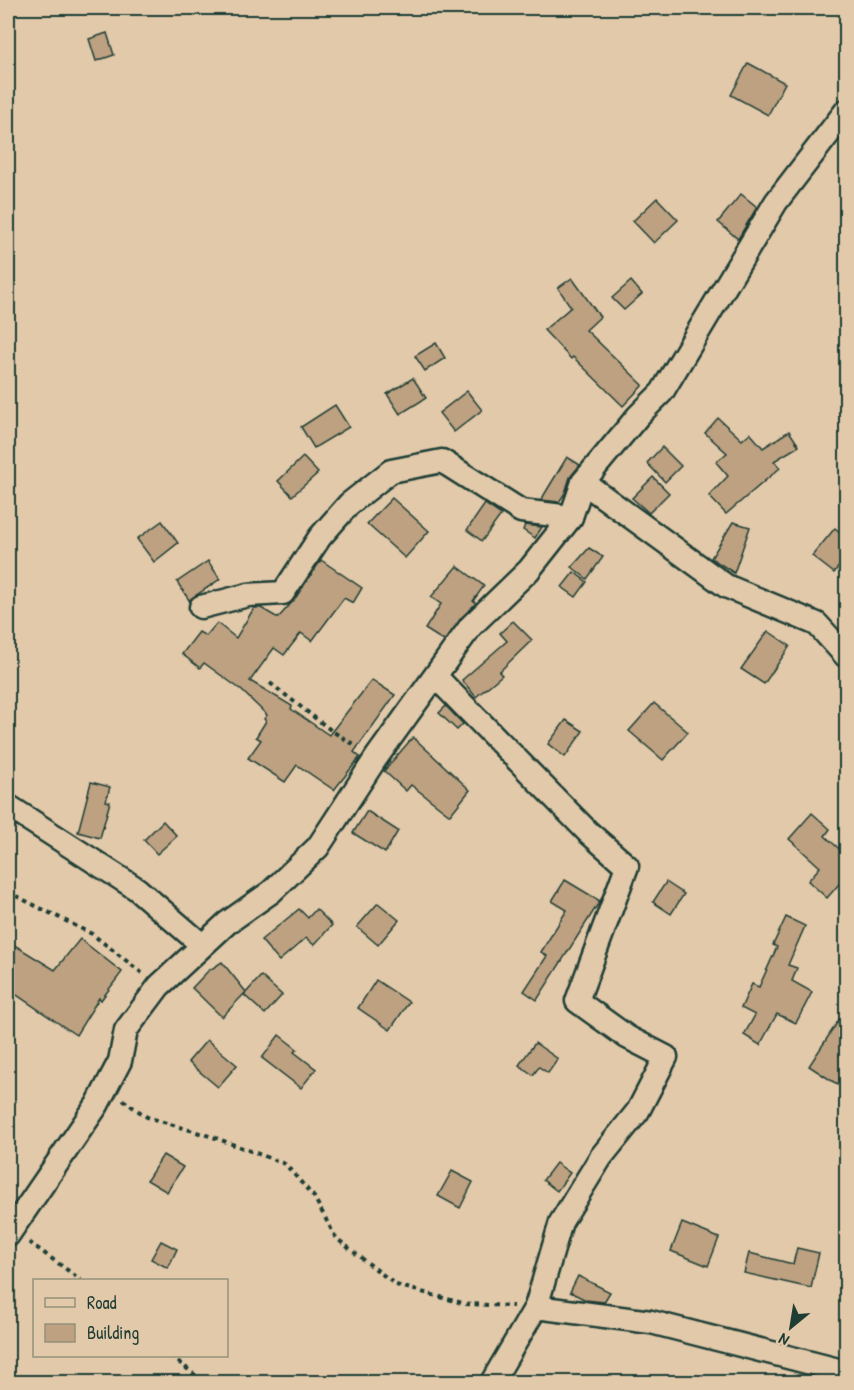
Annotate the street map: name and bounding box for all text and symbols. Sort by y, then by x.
legend [33,1279,228,1357]
text: Road [87,1290,117,1315]
north arrow [761,1297,821,1357]
text: Building [87,1320,139,1345]
text: N [774,1328,793,1352]

